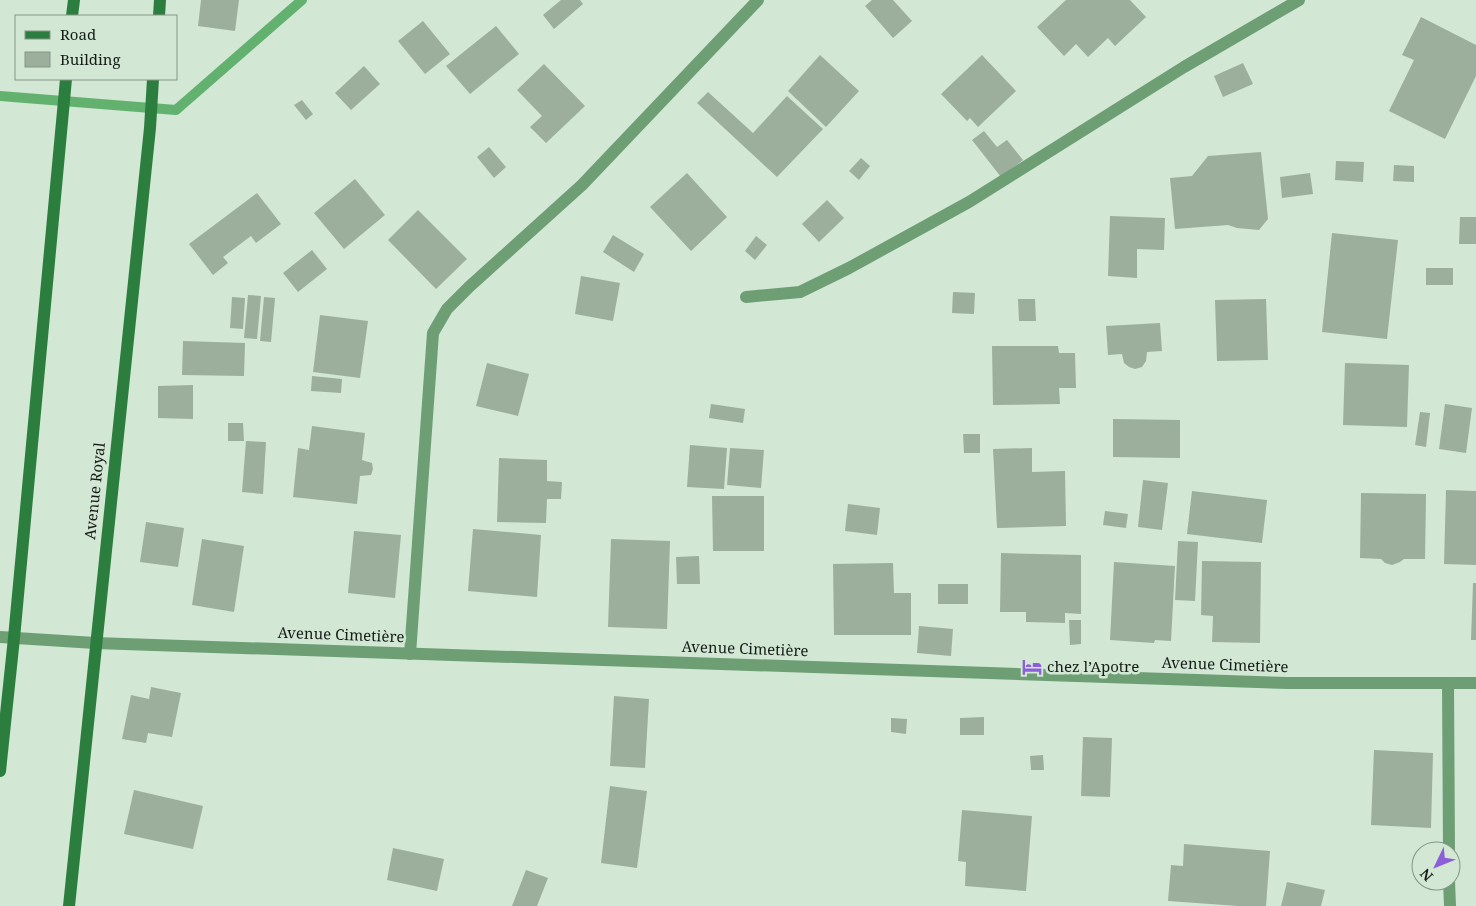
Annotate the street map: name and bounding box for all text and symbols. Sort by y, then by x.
legend [15,15,178,80]
text: Road [60,24,96,44]
text: Building [60,49,121,69]
street label: Avenue Royal [79,441,109,540]
street label: Avenue Cimetière [277,622,405,646]
street label: Avenue Cimetière [681,636,809,660]
street label: Avenue Cimetière [1161,652,1289,676]
hotel icon: chez l’Apotre [1021,656,1043,678]
place label: chez l’Apotre [1047,656,1139,676]
north arrow [1411,841,1461,891]
text: N [1415,865,1437,886]

